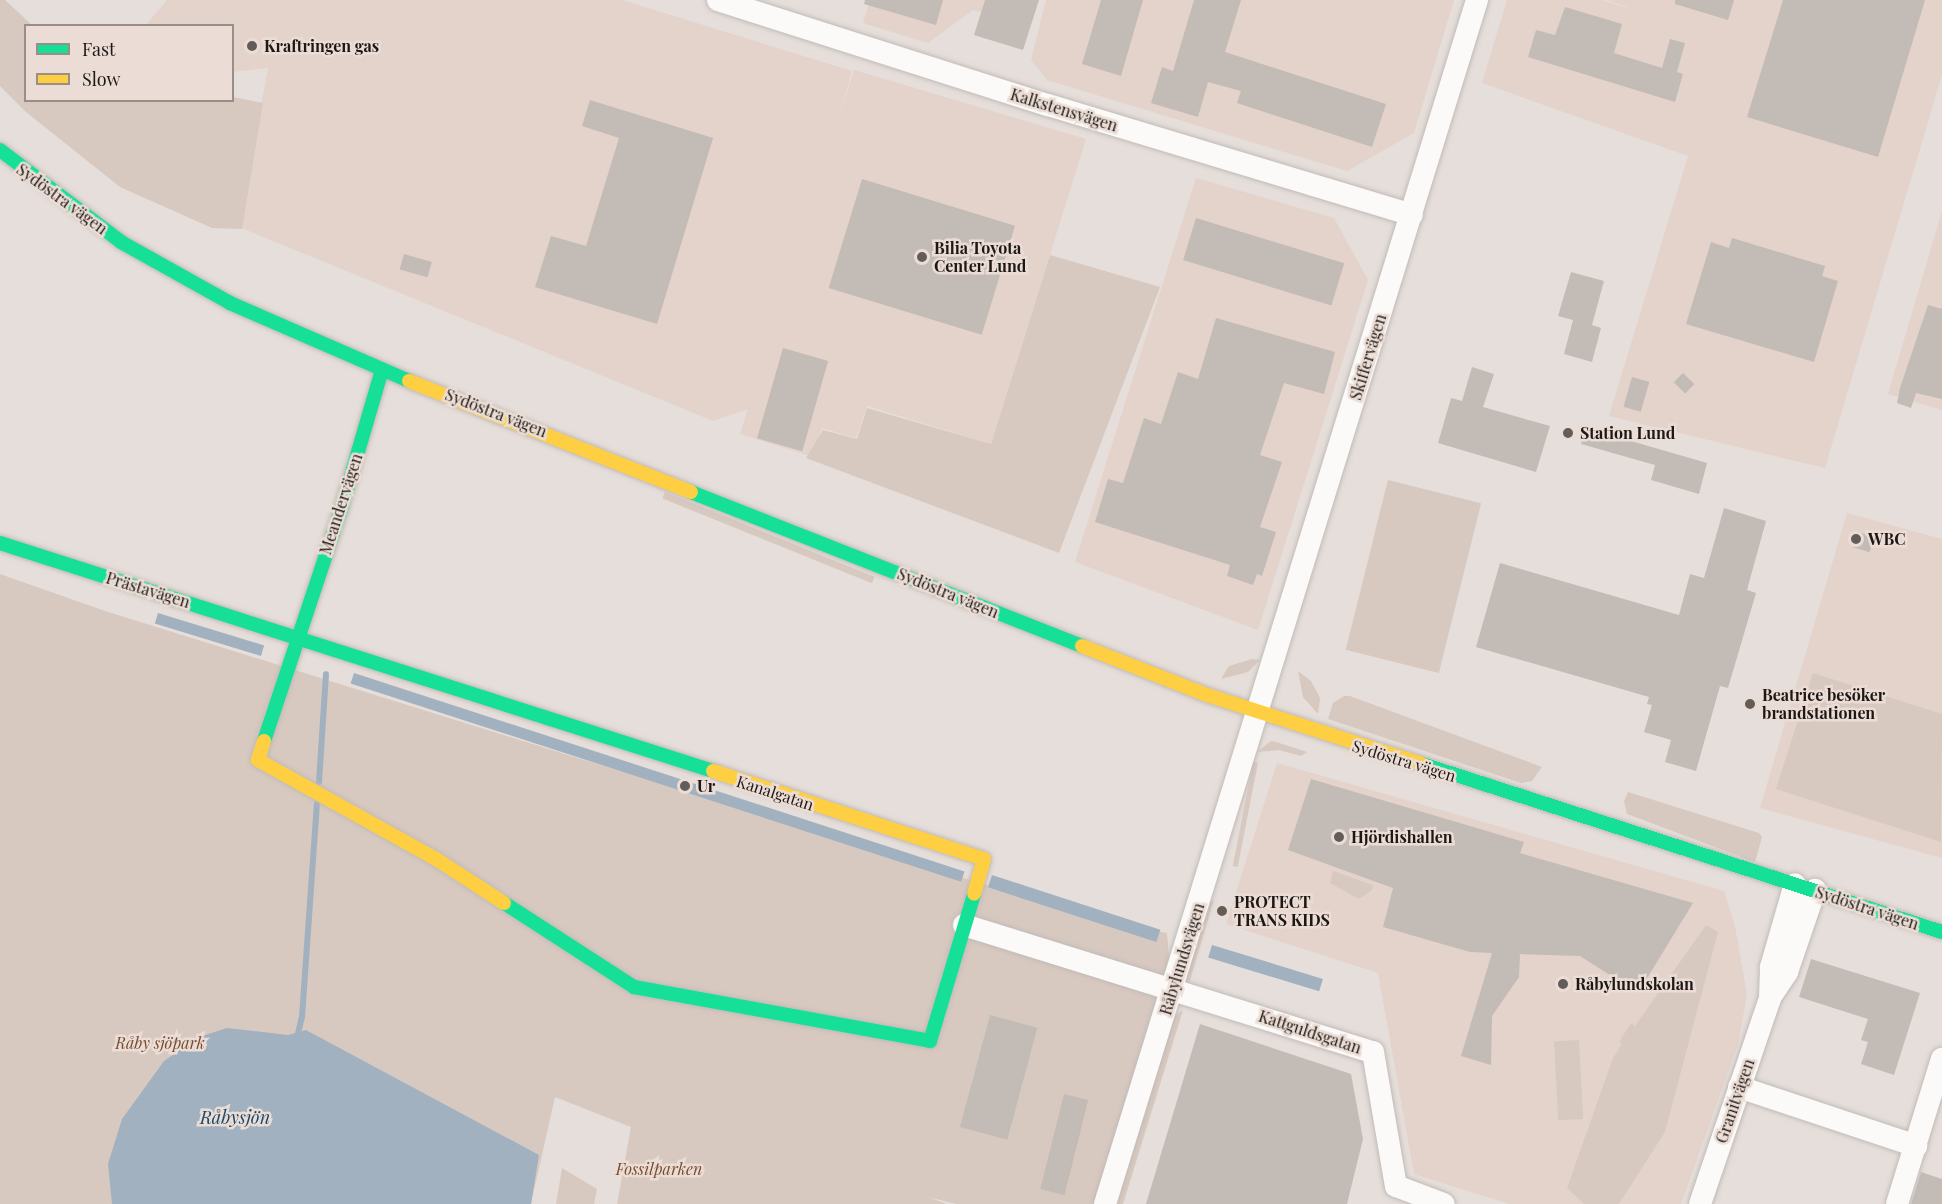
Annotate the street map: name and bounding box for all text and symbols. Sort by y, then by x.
legend [24,24,234,102]
place label: Kraftringen gas [264,36,379,56]
text: Fast [82,37,115,61]
marker: Kraftringen gas [245,39,259,53]
text: Slow [82,67,120,91]
street label: Kalkstensvägen [1008,85,1120,135]
street label: Sydöstra vägen [13,159,111,239]
place label: Bilia Toyota Center Lund [934,238,1027,276]
marker: Bilia Toyota Center Lund [915,250,929,264]
street label: Skiffervägen [1346,312,1390,402]
street label: Sydöstra vägen [442,385,550,441]
place label: Station Lund [1580,423,1675,443]
marker: Station Lund [1561,426,1575,440]
street label: Meandervägen [316,451,366,557]
place label: WBC [1868,529,1906,549]
marker: WBC [1849,532,1863,546]
street label: Sydöstra vägen [894,564,1002,622]
street label: Prästavägen [104,568,192,612]
place label: Beatrice besöker brandstationen [1762,685,1885,723]
marker: Beatrice besöker brandstationen [1743,697,1757,711]
street label: Sydöstra vägen [1349,736,1459,786]
street label: Kanalgatan [734,772,816,814]
place label: Ur [697,776,715,796]
marker: Ur [678,779,692,793]
place label: Hjördishallen [1351,827,1452,847]
marker: Hjördishallen [1332,830,1346,844]
street label: Sydöstra vägen [1813,882,1921,934]
place label: PROTECT TRANS KIDS [1234,892,1330,930]
street label: Råbylundsvägen [1156,901,1208,1017]
marker: PROTECT TRANS KIDS [1215,904,1229,918]
place label: Råbylundskolan [1575,974,1694,994]
marker: Råbylundskolan [1556,977,1570,991]
street label: Kattguldsgatan [1256,1006,1364,1058]
park label: Råby sjöpark [115,1033,205,1053]
street label: Granitvägen [1712,1056,1758,1146]
water label: Råbysjön [200,1106,270,1128]
park label: Fossilparken [616,1159,702,1179]

